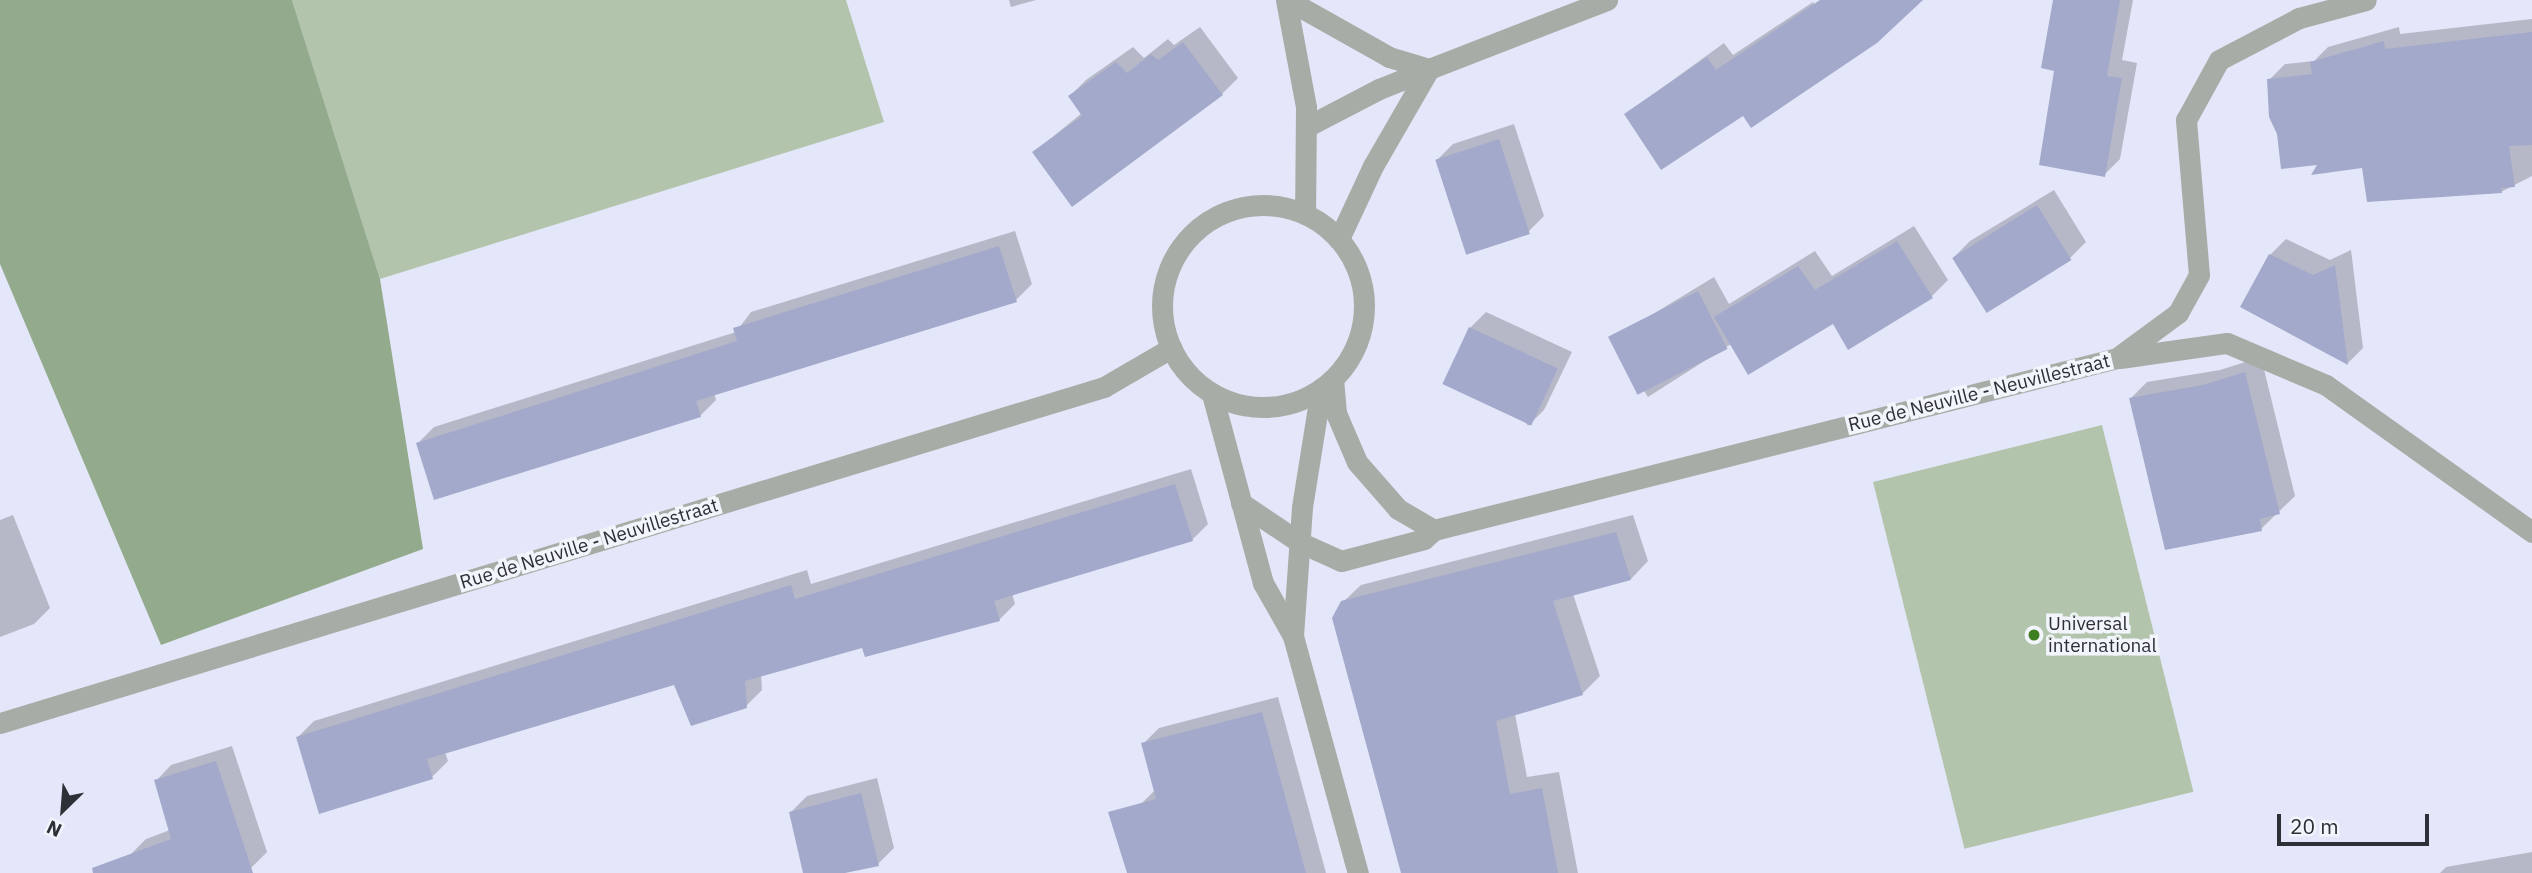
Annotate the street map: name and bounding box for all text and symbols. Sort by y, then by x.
street label: Rue de Neuville - Neuvillestraat [1846,349,2112,437]
street label: Rue de Neuville - Neuvillestraat [457,494,721,594]
place label: Universal international [2048,613,2157,657]
marker: Universal international [2026,627,2042,643]
north arrow [28,775,98,845]
scale bar [2280,800,2432,844]
text: 20 m [2290,812,2339,840]
text: N [43,815,65,843]

